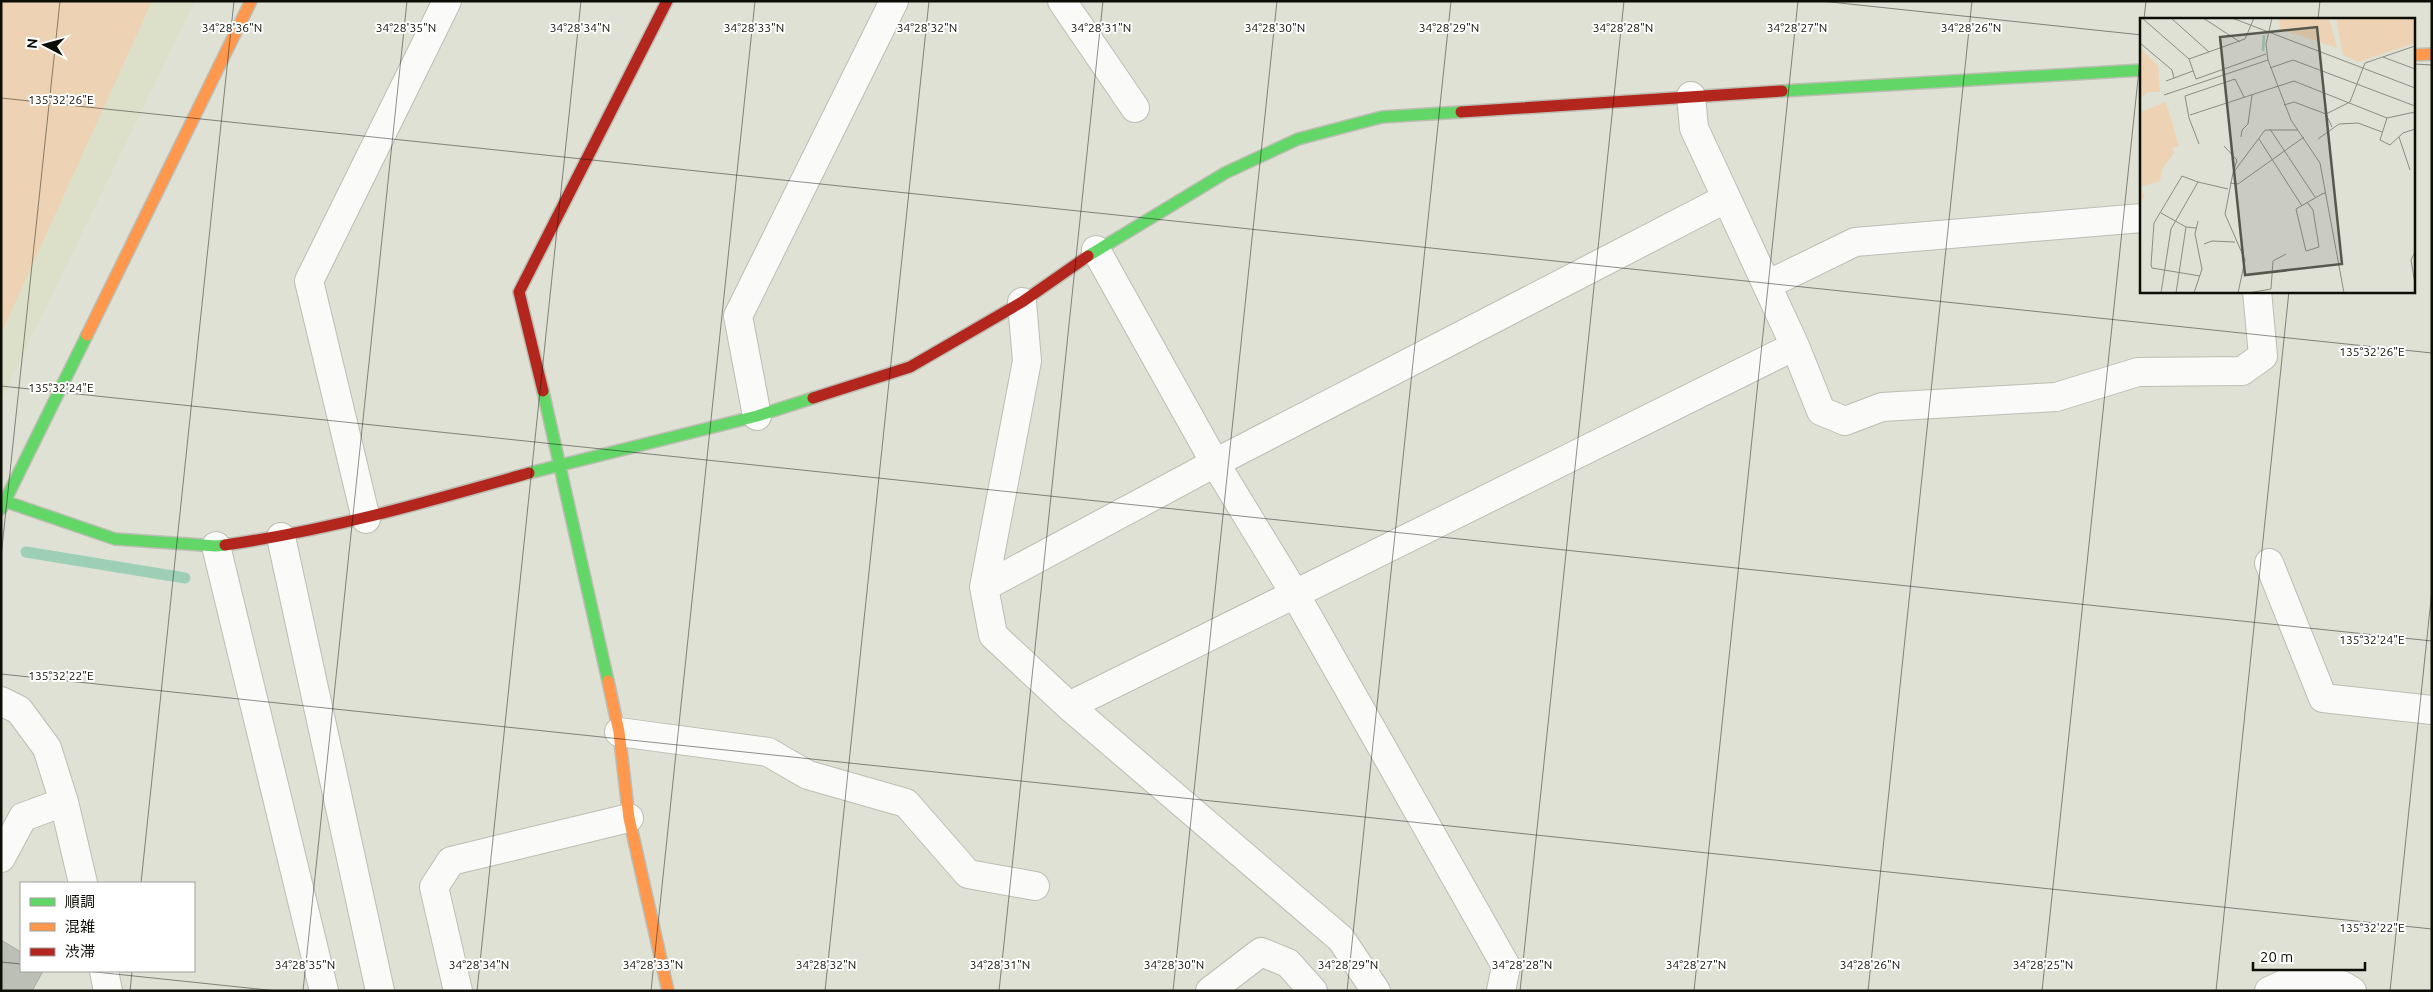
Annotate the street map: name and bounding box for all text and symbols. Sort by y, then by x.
inset map [2140,18,2416,292]
north arrow [20,20,70,70]
text: 34°28'36"N [202,21,262,34]
text: 34°28'35"N [376,21,436,34]
text: 34°28'34"N [550,21,610,34]
text: 34°28'33"N [724,21,784,34]
text: 34°28'32"N [897,21,957,34]
text: 34°28'31"N [1071,21,1131,34]
text: 34°28'30"N [1245,21,1305,34]
text: 34°28'29"N [1419,21,1479,34]
text: 34°28'28"N [1593,21,1653,34]
text: 34°28'27"N [1767,21,1827,34]
text: 34°28'26"N [1941,21,2001,34]
text: N [24,38,41,50]
text: 135°32'26"E [28,93,94,106]
text: 135°32'26"E [2339,345,2405,358]
text: 135°32'24"E [28,381,94,394]
text: 135°32'24"E [2339,633,2405,646]
text: 135°32'22"E [28,669,94,682]
legend [20,882,195,972]
text: 順調 [65,893,95,910]
text: 混雑 [65,918,95,935]
text: 135°32'22"E [2339,921,2405,934]
scale bar [2253,940,2366,972]
text: 渋滞 [65,943,95,960]
text: 20 m [2260,948,2293,965]
text: 34°28'35"N [275,958,335,971]
text: 34°28'34"N [449,958,509,971]
text: 34°28'33"N [623,958,683,971]
text: 34°28'32"N [796,958,856,971]
text: 34°28'31"N [970,958,1030,971]
text: 34°28'30"N [1144,958,1204,971]
text: 34°28'29"N [1318,958,1378,971]
text: 34°28'28"N [1492,958,1552,971]
text: 34°28'27"N [1666,958,1726,971]
text: 34°28'26"N [1840,958,1900,971]
text: 34°28'25"N [2013,958,2073,971]

